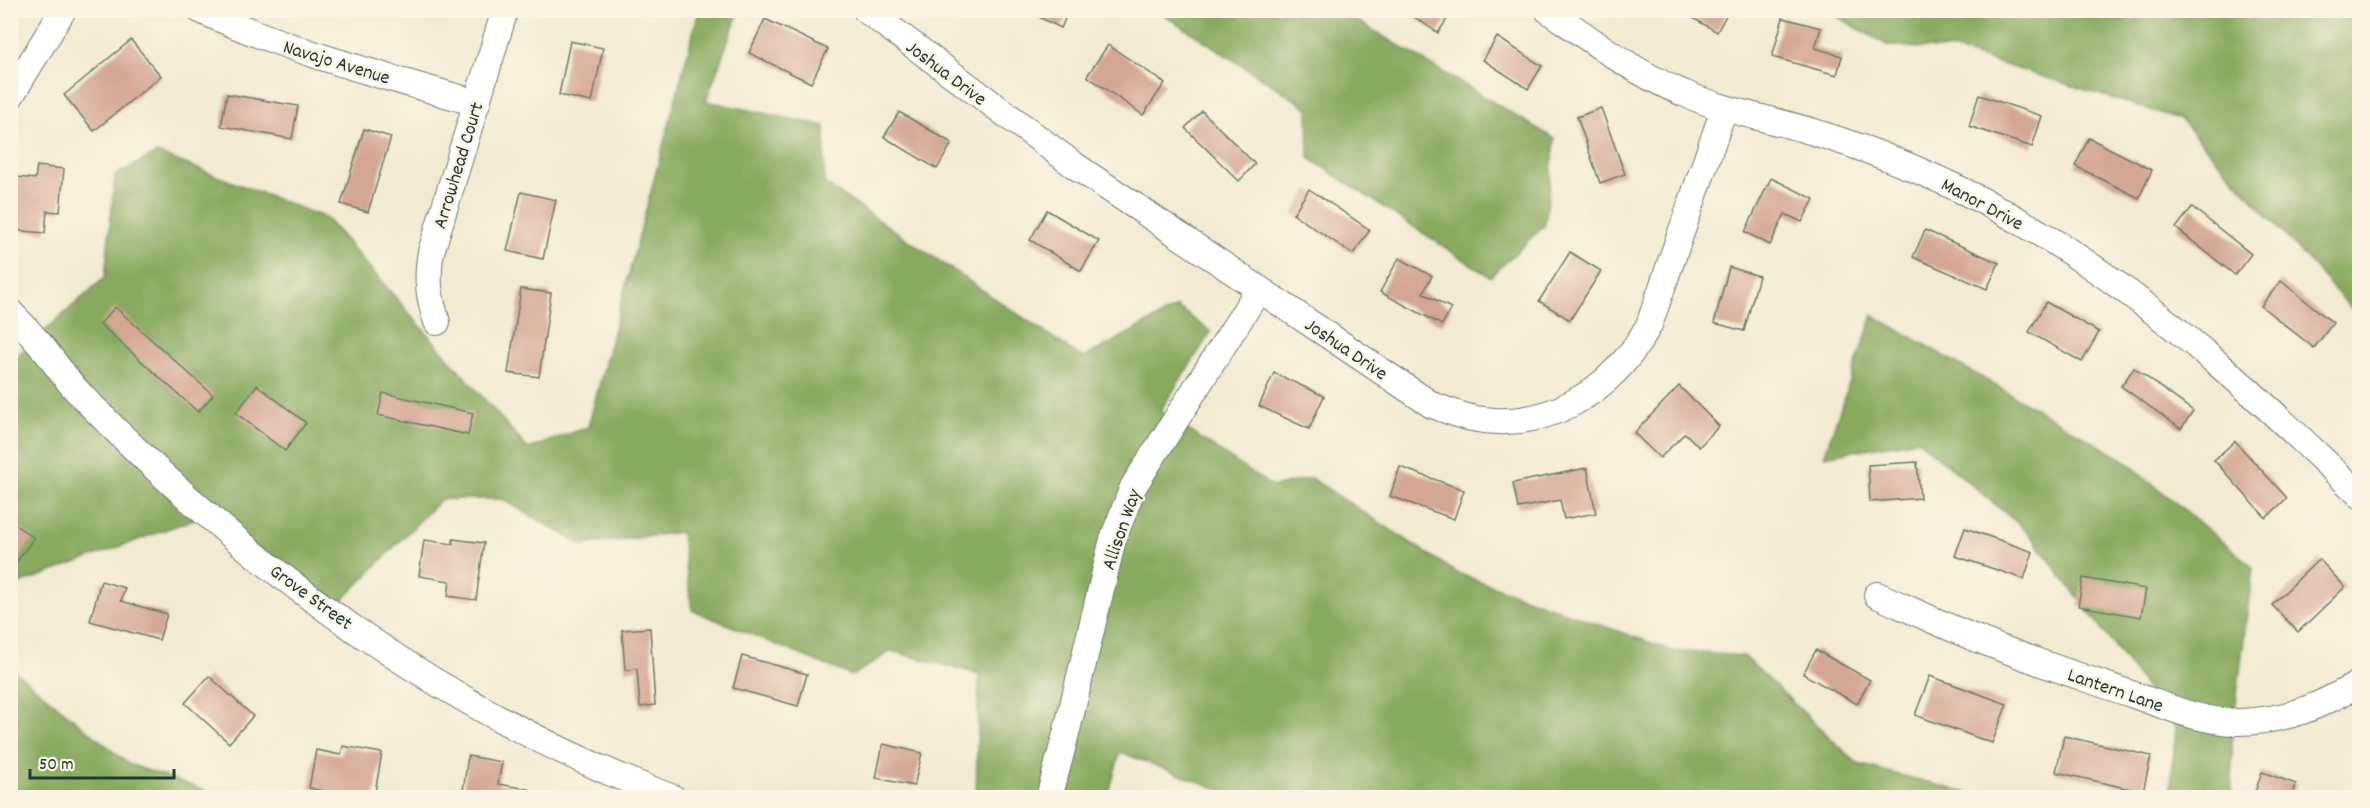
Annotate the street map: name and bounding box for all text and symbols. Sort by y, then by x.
street label: Navajo Avenue [279,34,393,93]
street label: Joshua Drive [899,35,992,114]
street label: Arrowhead Court [427,99,492,233]
street label: Manor Drive [1935,172,2028,239]
street label: Joshua Drive [1298,312,1393,389]
street label: Allison Way [1096,485,1150,574]
street label: Grove Street [263,559,358,638]
street label: Lantern Lane [2063,662,2167,721]
scale bar [30,742,174,780]
text: 50 m [39,753,74,778]

